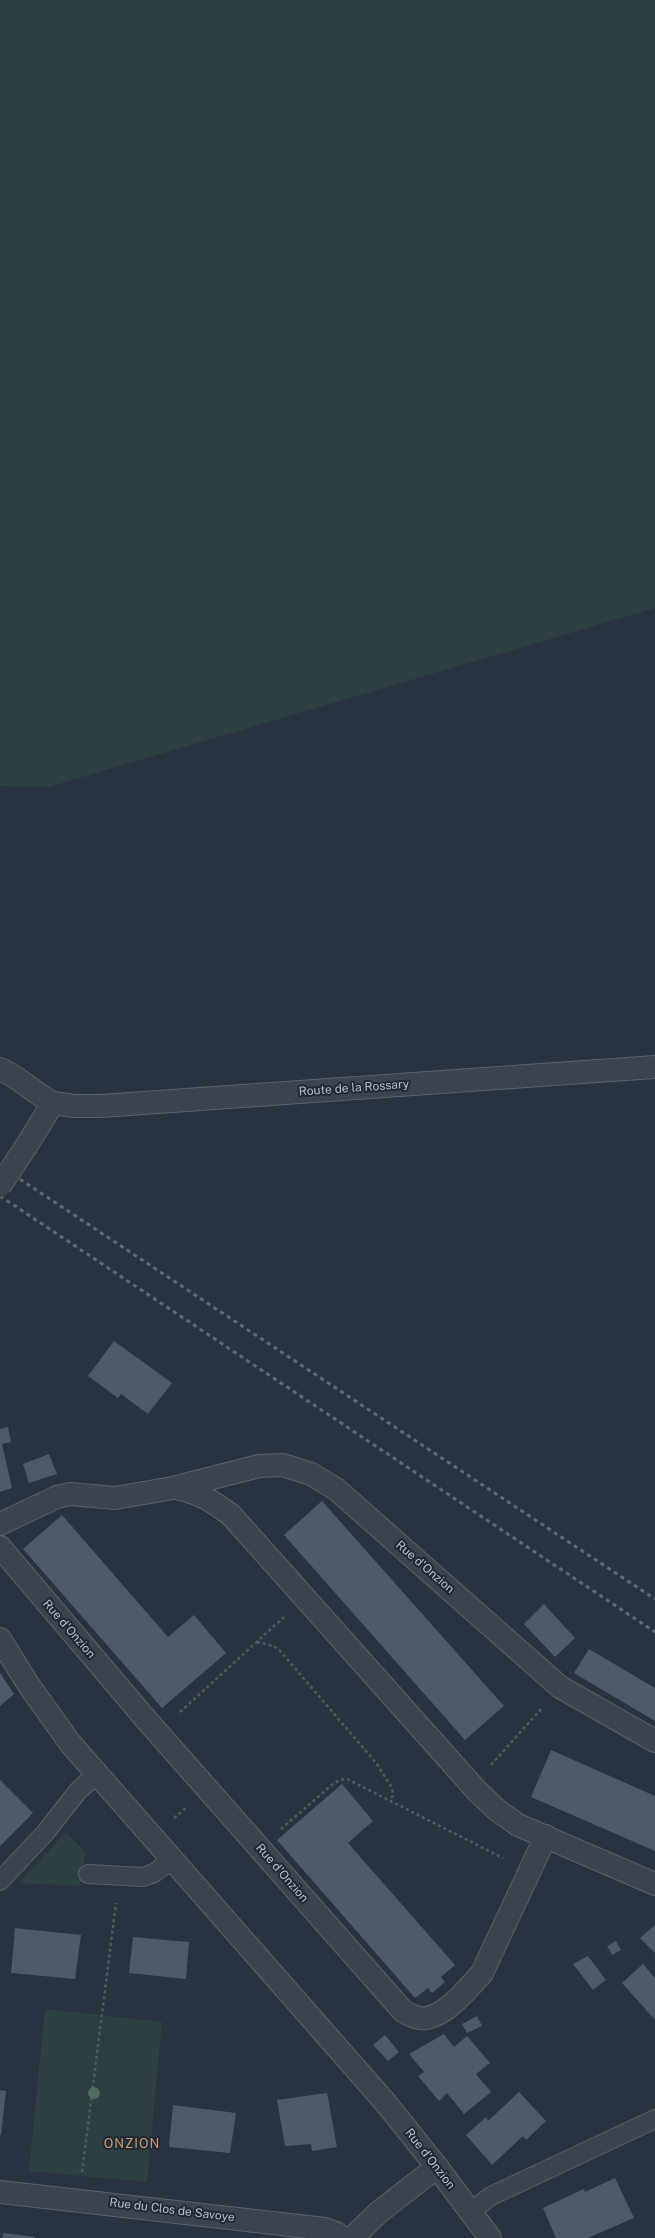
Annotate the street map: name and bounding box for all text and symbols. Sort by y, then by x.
street label: Route de la Rossary [298,1077,410,1099]
street label: Rue d'Onzion [393,1538,457,1596]
street label: Rue d'Onzion [40,1597,98,1661]
street label: Rue d'Onzion [253,1841,311,1905]
street label: Rue d'Onzion [402,2126,458,2192]
district label: ONZION [104,2136,160,2152]
street label: Rue du Clos de Savoye [109,2195,235,2225]

